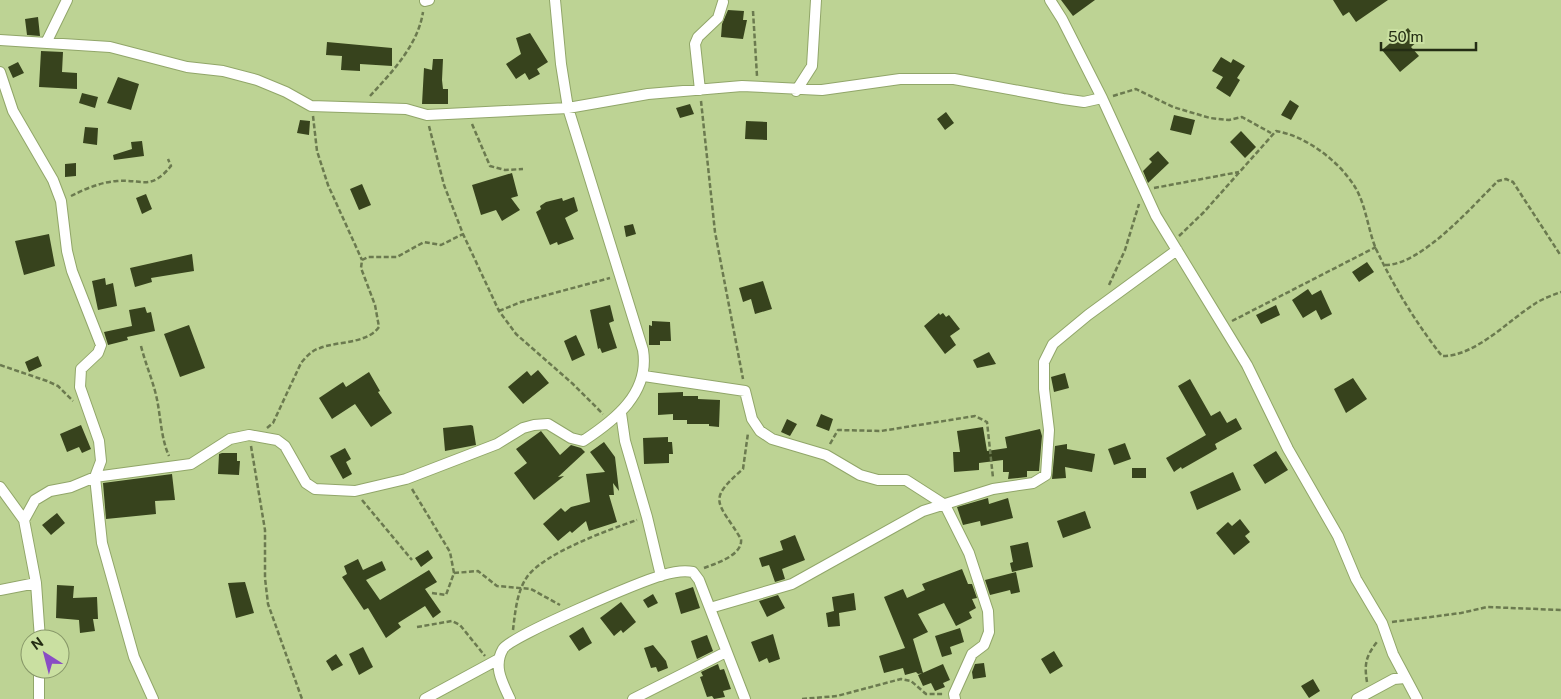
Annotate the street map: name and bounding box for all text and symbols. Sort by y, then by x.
scale bar [1381,20,1476,52]
text: 50 m [1388,28,1423,45]
north arrow [20,629,70,679]
text: N [28,634,46,653]

